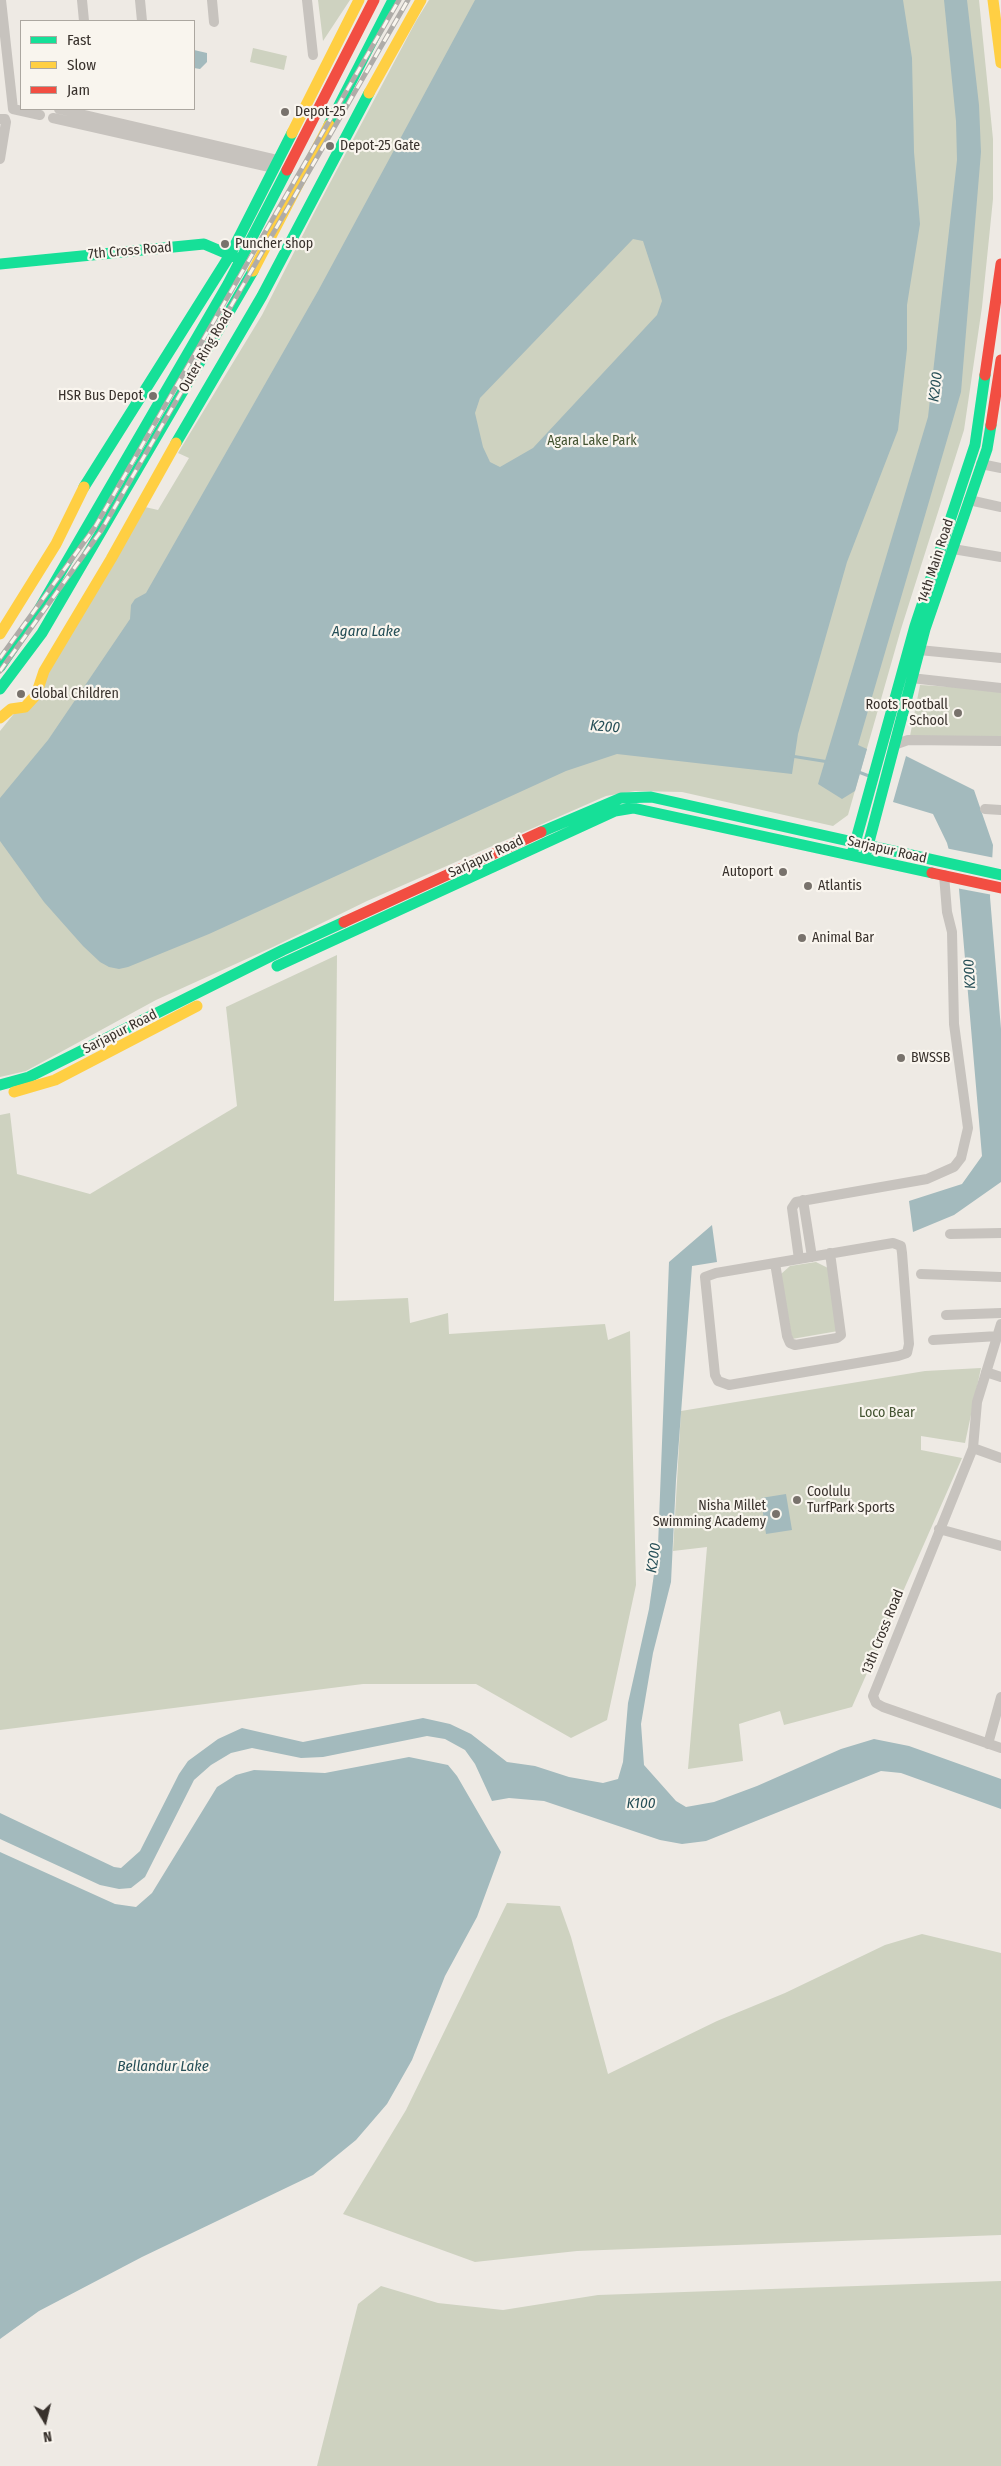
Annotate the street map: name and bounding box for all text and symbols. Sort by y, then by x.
legend [20,20,195,110]
text: Fast [67,31,91,49]
text: Slow [67,56,96,74]
text: Jam [67,81,90,99]
place label: Depot-25 [295,104,346,120]
marker: Depot-25 [279,106,291,118]
place label: Depot-25 Gate [340,138,420,154]
marker: Depot-25 Gate [324,140,336,152]
place label: Puncher shop [235,236,313,252]
marker: Puncher shop [219,238,231,250]
street label: 7th Cross Road [88,239,172,263]
street label: Outer Ring Road [175,307,237,395]
water label: K200 [925,371,947,403]
place label: HSR Bus Depot [58,388,143,404]
marker: HSR Bus Depot [147,390,159,402]
park label: Agara Lake Park [547,433,637,449]
street label: 14th Main Road [914,517,958,605]
water label: Agara Lake [332,623,400,641]
place label: Global Children [31,686,119,702]
marker: Global Children [15,688,27,700]
place label: Roots Football School [866,697,948,730]
marker: Roots Football School [952,707,964,719]
water label: K200 [589,717,621,737]
street label: Sarjapur Road [446,832,526,882]
street label: Sarjapur Road [846,833,928,867]
place label: Autoport [722,864,773,880]
marker: Autoport [777,866,789,878]
place label: Atlantis [818,878,862,894]
marker: Atlantis [802,880,814,892]
place label: Animal Bar [812,930,874,946]
marker: Animal Bar [796,932,808,944]
water label: K200 [960,958,980,990]
street label: Sarjapur Road [80,1006,160,1058]
place label: BWSSB [911,1050,950,1066]
marker: BWSSB [895,1052,907,1064]
park label: Loco Bear [859,1405,915,1421]
place label: Coolulu TurfPark Sports [807,1484,895,1516]
marker: Coolulu TurfPark Sports [791,1494,803,1506]
place label: Nisha Millet Swimming Academy [653,1498,766,1530]
marker: Nisha Millet Swimming Academy [770,1508,782,1520]
water label: K200 [643,1542,665,1574]
street label: 13th Cross Road [858,1587,908,1677]
water label: K100 [627,1795,655,1813]
water label: Bellandur Lake [117,2058,209,2076]
north arrow [20,2396,70,2446]
text: N [42,2427,53,2445]

